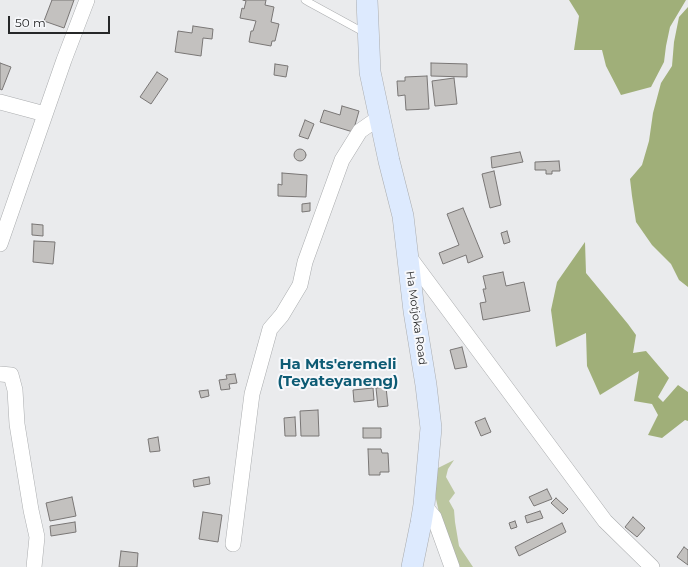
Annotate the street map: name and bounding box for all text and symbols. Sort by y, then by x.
scale bar [10,8,112,34]
text: 50 m [15,15,46,30]
street label: Ha Motjoka Road [403,270,429,366]
district label: Ha Mts'eremeli (Teyateyaneng) [278,356,398,391]

